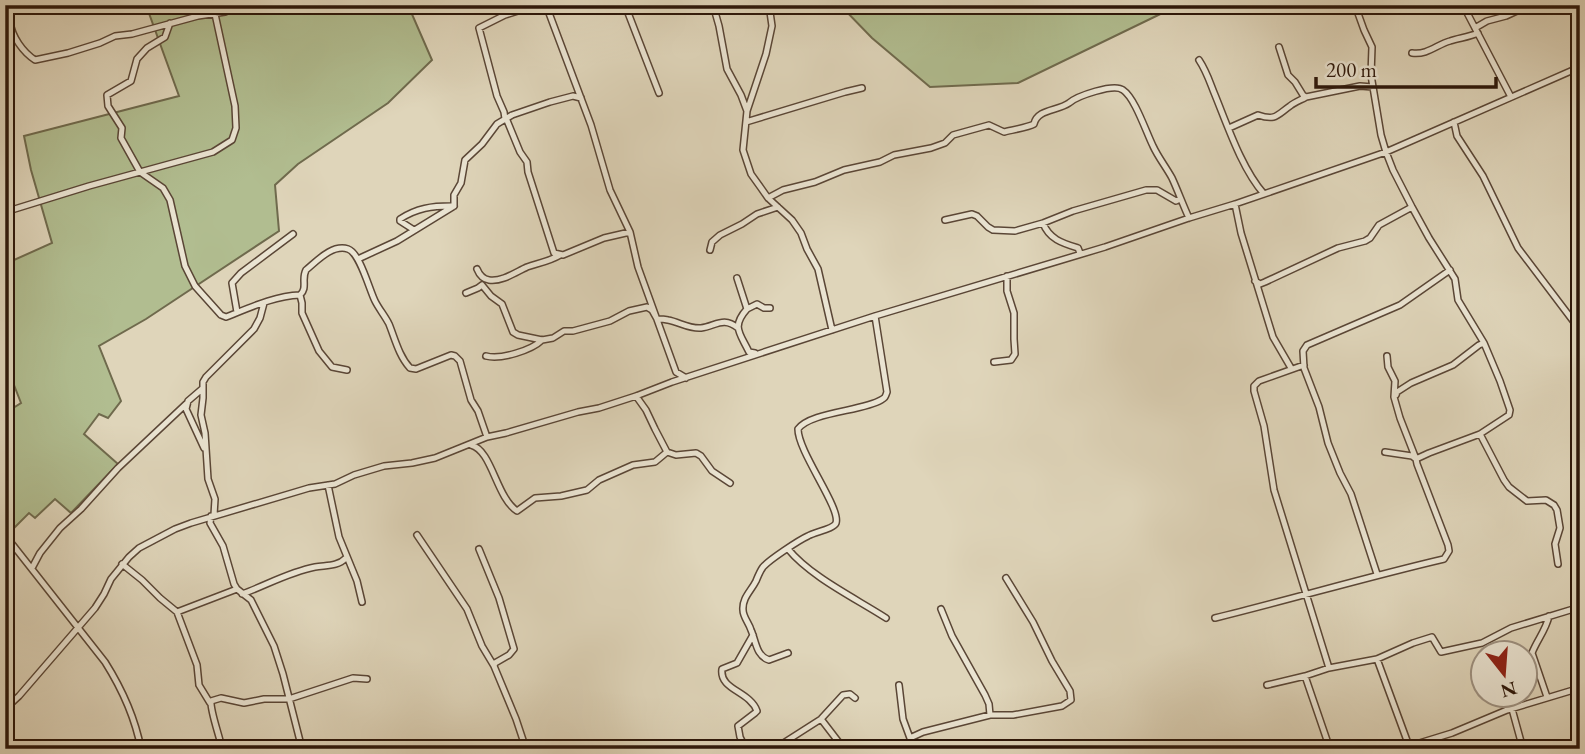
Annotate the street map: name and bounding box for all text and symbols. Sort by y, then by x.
scale bar [1316,46,1496,90]
text: 200 m [1326,56,1377,83]
north arrow [1470,638,1540,708]
text: N [1497,676,1520,704]

